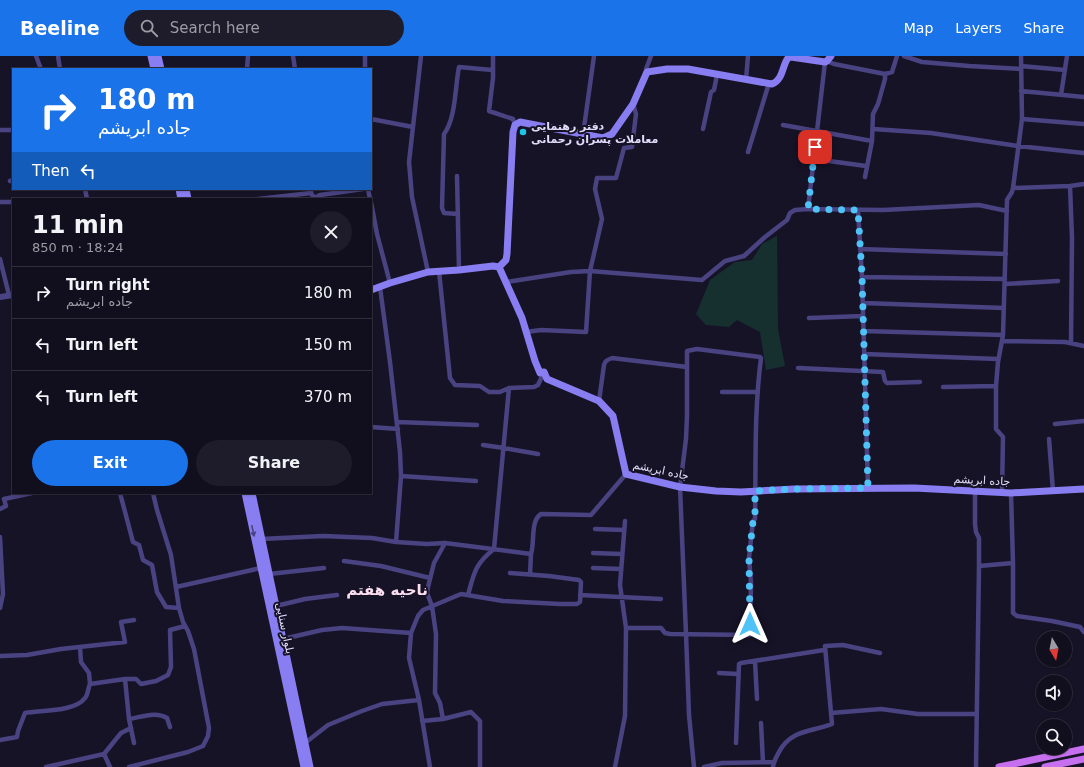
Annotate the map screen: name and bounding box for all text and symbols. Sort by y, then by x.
search box [124,10,404,46]
text: Beeline [20,17,100,39]
icon: search [138,17,160,39]
text: Search here [170,19,260,37]
text: Map [904,20,933,36]
text: Layers [955,20,1002,36]
text: Share [1024,20,1064,36]
text: 180 m [98,83,195,116]
icon: right [32,84,84,136]
text: جاده ابریشم [98,117,191,138]
place label: دفتر رهنمایی معاملات پسران رحمانی [531,120,658,146]
marker: دفتر رهنمایی معاملات پسران رحمانی [518,127,528,137]
pin [798,130,832,164]
icon: arrive [804,136,826,158]
icon: left [77,160,99,182]
text: Then [32,162,69,180]
text: 11 min [32,211,124,239]
button: close [310,211,352,253]
text: 850 m · 18:24 [32,240,123,255]
text: Turn right [66,276,150,294]
icon: right [32,282,54,304]
text: 180 m [304,284,352,302]
text: جاده ابریشم [66,294,133,309]
icon: left [32,334,54,356]
text: Turn left [66,336,138,354]
text: 150 m [304,336,352,354]
icon: left [32,386,54,408]
text: Turn left [66,388,138,406]
text: 370 m [304,388,352,406]
button: Exit [32,440,188,486]
button: Share [196,440,352,486]
street label: جاده ابریشم [632,458,690,483]
street label: جاده ابریشم [953,473,1011,488]
one-way arrow [250,525,256,537]
district label: ناحیه هفتم [346,581,428,599]
street label: بلوار سنایی [273,601,296,655]
position arrow [729,603,771,645]
north arrow [1036,631,1072,667]
map controls [1036,631,1072,755]
button: sound [1036,675,1072,711]
button: search [1036,719,1072,755]

